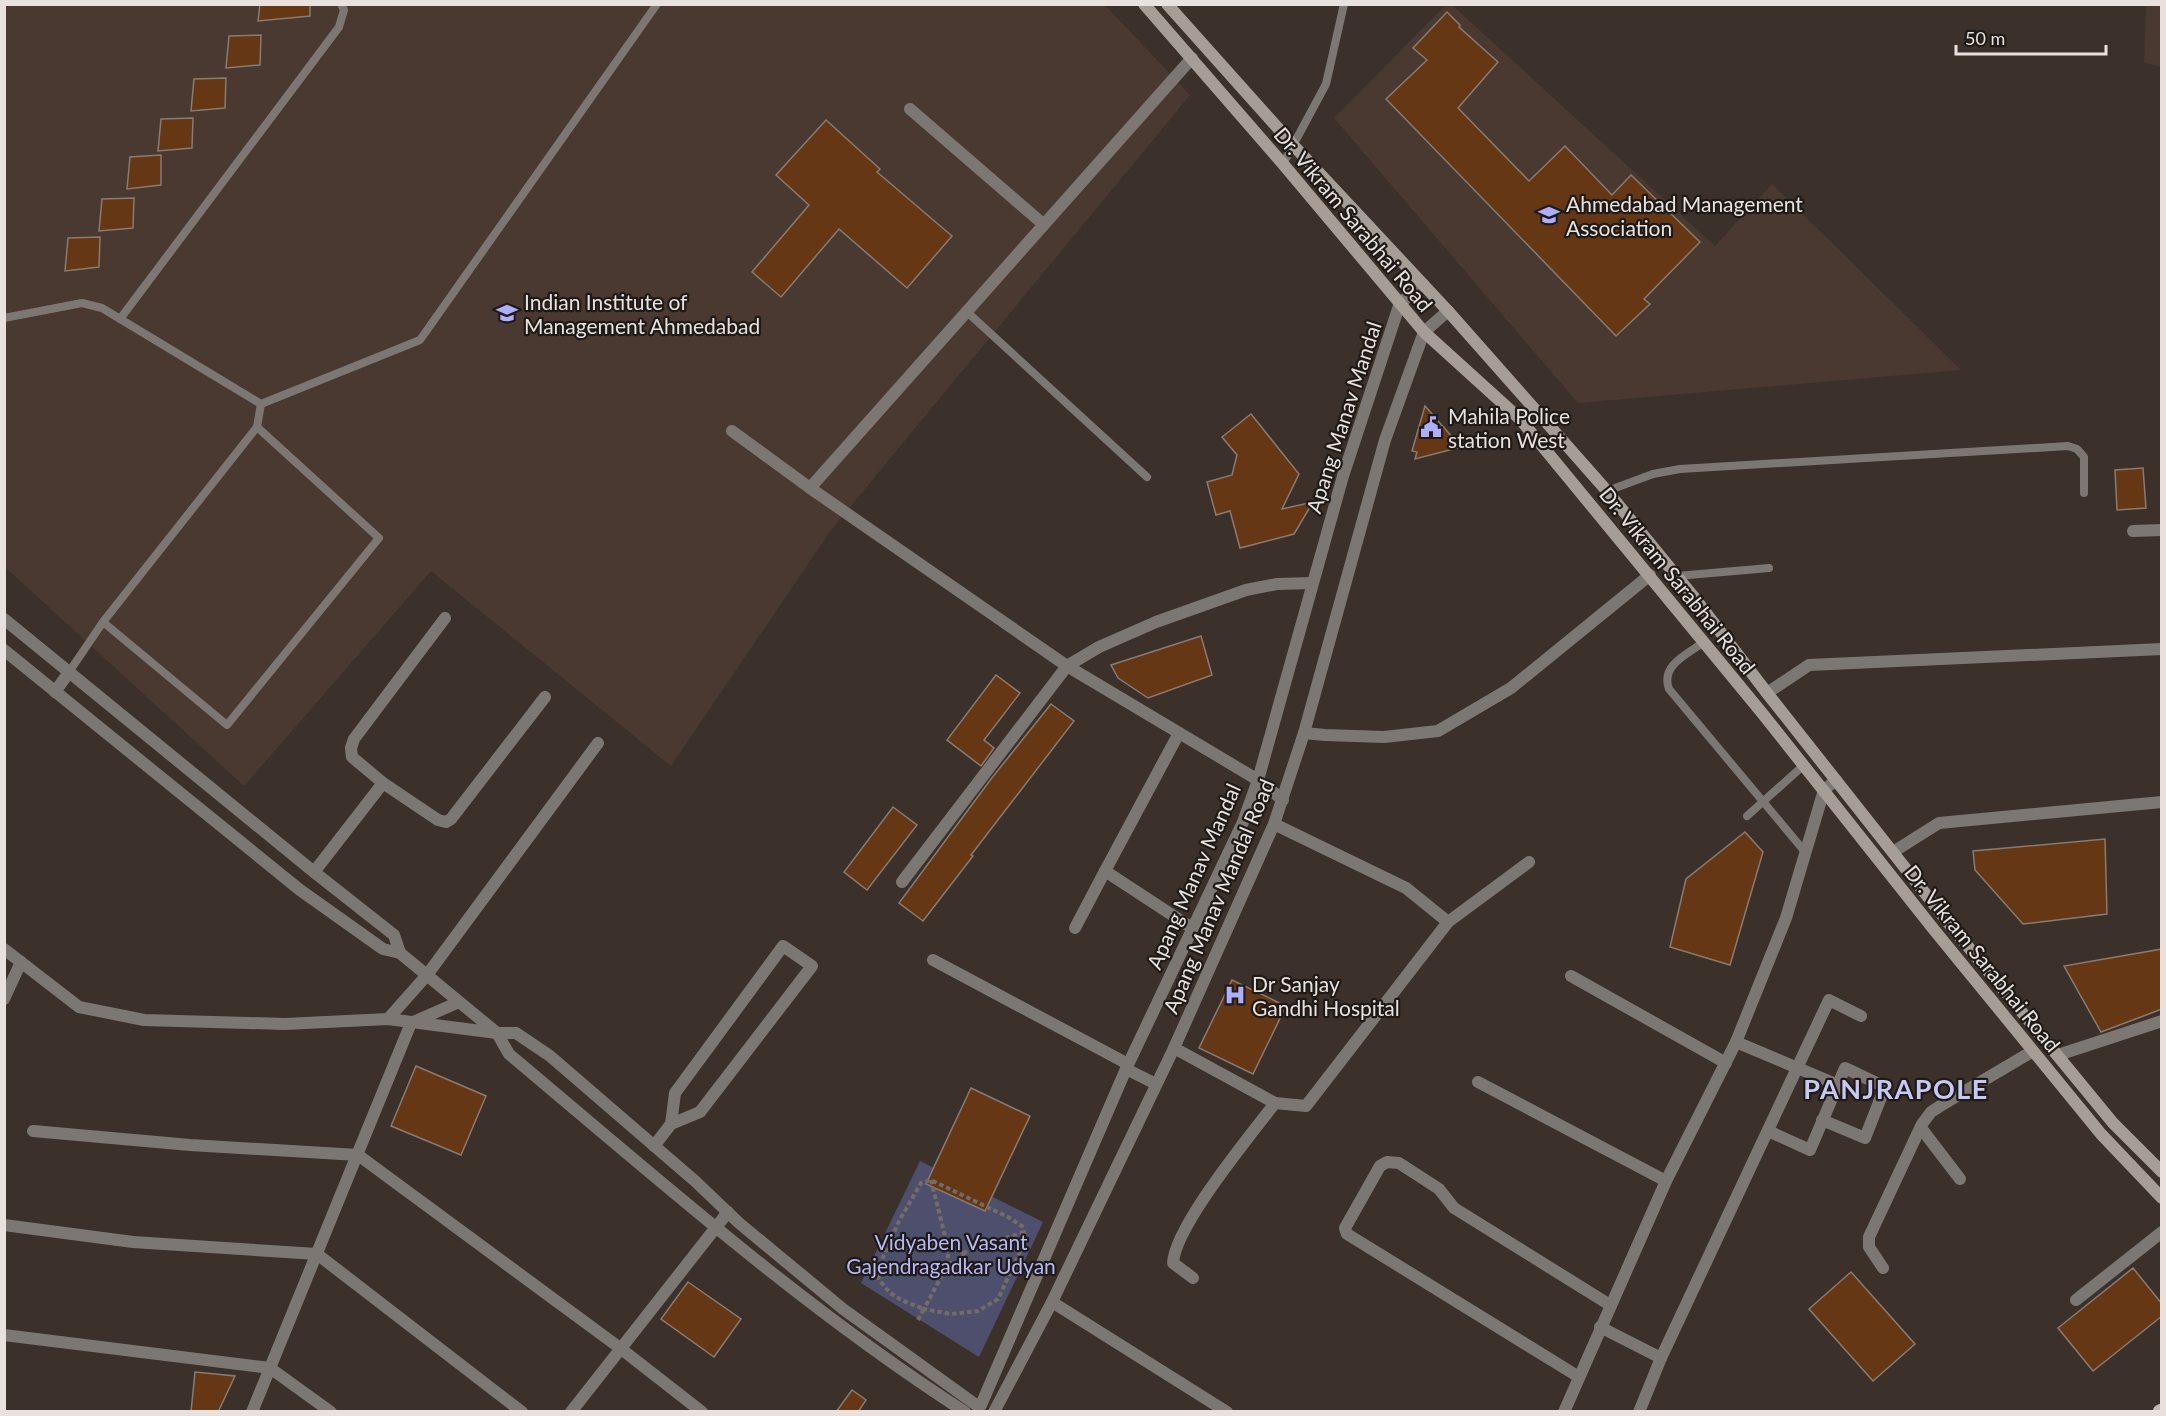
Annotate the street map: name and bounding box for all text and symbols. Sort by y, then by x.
scale bar [1956,18,2106,56]
text: 50 m [1965,27,2005,49]
street label: Dr. Vikram Sarabhai Road [1269,122,1439,316]
place label: Ahmedabad Management Association [1566,191,1803,240]
school or university icon: Ahmedabad Management Association [1537,203,1561,227]
place label: Indian Institute of Management Ahmedabad [524,289,760,338]
school or university icon: Indian Institute of Management Ahmedabad [495,301,519,325]
street label: Apang Manav Mandal [1300,318,1386,516]
place label: Mahila Police station West [1448,403,1570,452]
public building icon: Mahila Police station West [1419,415,1443,439]
street label: Dr. Vikram Sarabhai Road [1595,482,1761,678]
street label: Apang Manav Mandal Road [1157,775,1279,1017]
street label: Apang Manav Mandal [1141,779,1245,973]
street label: Dr. Vikram Sarabhai Road [1900,860,2066,1056]
place label: Dr Sanjay Gandhi Hospital [1252,971,1400,1020]
hospital icon: Dr Sanjay Gandhi Hospital [1223,983,1247,1007]
district label: PANJRAPOLE [1803,1072,1989,1105]
park label: Vidyaben Vasant Gajendragadkar Udyan [846,1229,1056,1278]

